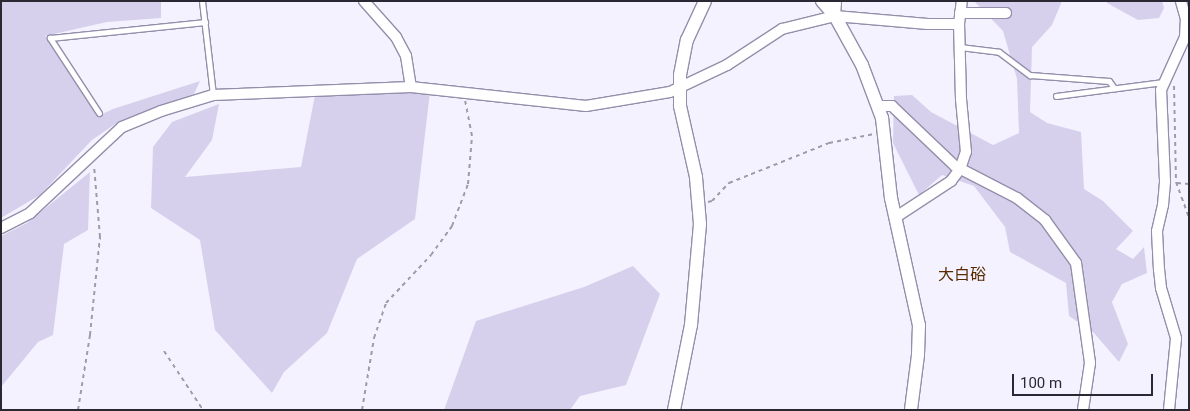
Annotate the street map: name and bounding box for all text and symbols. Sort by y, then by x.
district label: 大白硲 [938,265,986,285]
scale bar [1015,364,1156,396]
text: 100 m [1020,374,1062,392]

